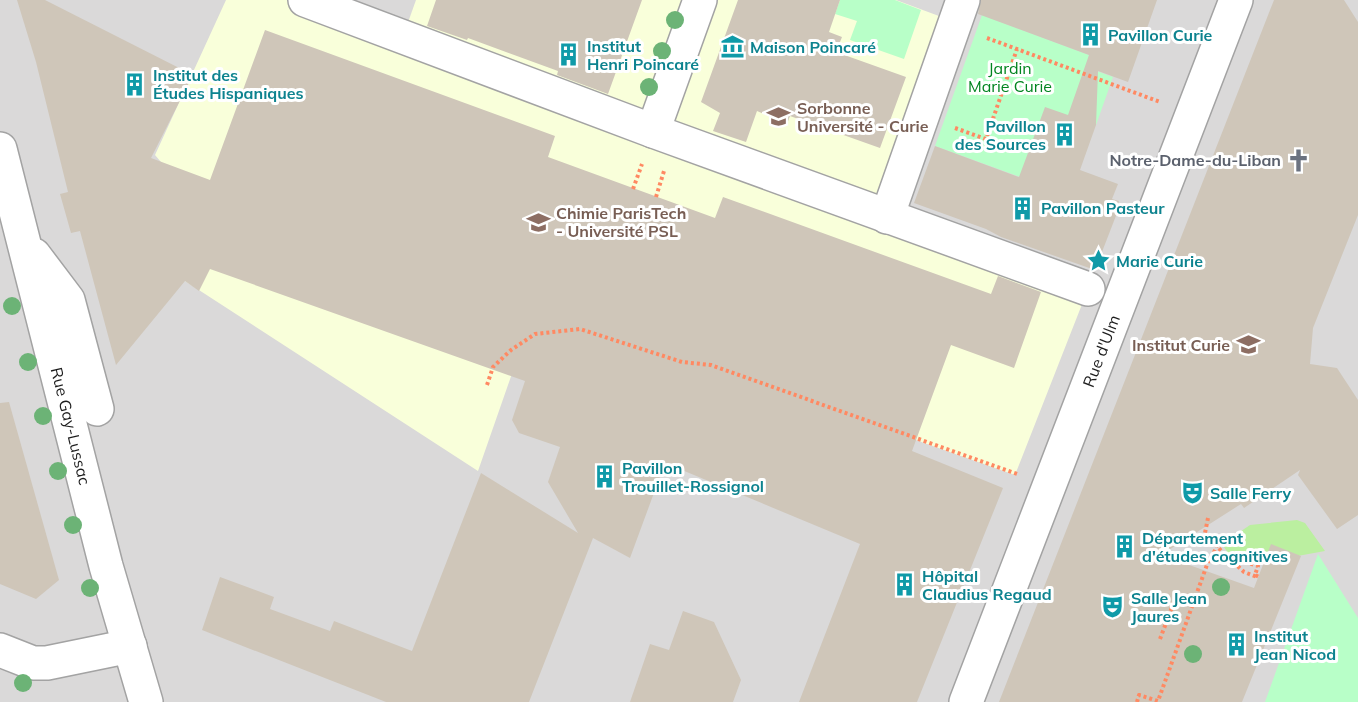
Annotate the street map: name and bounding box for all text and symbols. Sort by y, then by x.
building icon: Pavillon Curie [1077,22,1103,48]
place label: Pavillon Curie [1108,25,1213,45]
museum icon: Maison Poincaré [719,34,745,60]
place label: Institut Henri Poincaré [587,36,699,74]
place label: Maison Poincaré [750,37,876,57]
building icon: Institut Henri Poincaré [556,42,582,68]
park label: Jardin Marie Curie [968,58,1052,96]
place label: Institut des Études Hispaniques [153,65,304,103]
building icon: Institut des Études Hispaniques [122,71,148,97]
place label: Sorbonne Université - Curie [797,98,929,136]
school or university icon: Sorbonne Université - Curie [766,104,792,130]
place label: Pavillon des Sources [955,116,1046,154]
building icon: Pavillon des Sources [1051,122,1077,148]
church icon: Notre-Dame-du-Liban [1286,147,1312,173]
place label: Notre-Dame-du-Liban [1110,150,1281,170]
building icon: Pavillon Pasteur [1010,195,1036,221]
place label: Pavillon Pasteur [1041,198,1165,218]
place label: Chimie ParisTech - Université PSL [556,203,686,241]
school or university icon: Chimie ParisTech - Université PSL [525,209,551,235]
place icon: Marie Curie [1085,248,1111,274]
place label: Marie Curie [1116,251,1203,271]
street label: Rue d'Ulm [1078,312,1124,390]
school or university icon: Institut Curie [1235,332,1261,358]
place label: Institut Curie [1132,335,1230,355]
street label: Rue Gay-Lussac [47,365,95,487]
place label: Pavillon Trouillet-Rossignol [622,458,764,496]
building icon: Pavillon Trouillet-Rossignol [591,464,617,490]
theatre icon: Salle Ferry [1179,480,1205,506]
place label: Salle Ferry [1210,483,1291,503]
place label: Département d'études cognitives [1142,528,1288,566]
building icon: Département d'études cognitives [1111,534,1137,560]
place label: Hôpital Claudius Regaud [922,566,1052,604]
building icon: Hôpital Claudius Regaud [891,572,917,598]
place label: Salle Jean Jaures [1131,588,1207,626]
theatre icon: Salle Jean Jaures [1100,594,1126,620]
place label: Institut Jean Nicod [1254,626,1336,664]
building icon: Institut Jean Nicod [1223,632,1249,658]

